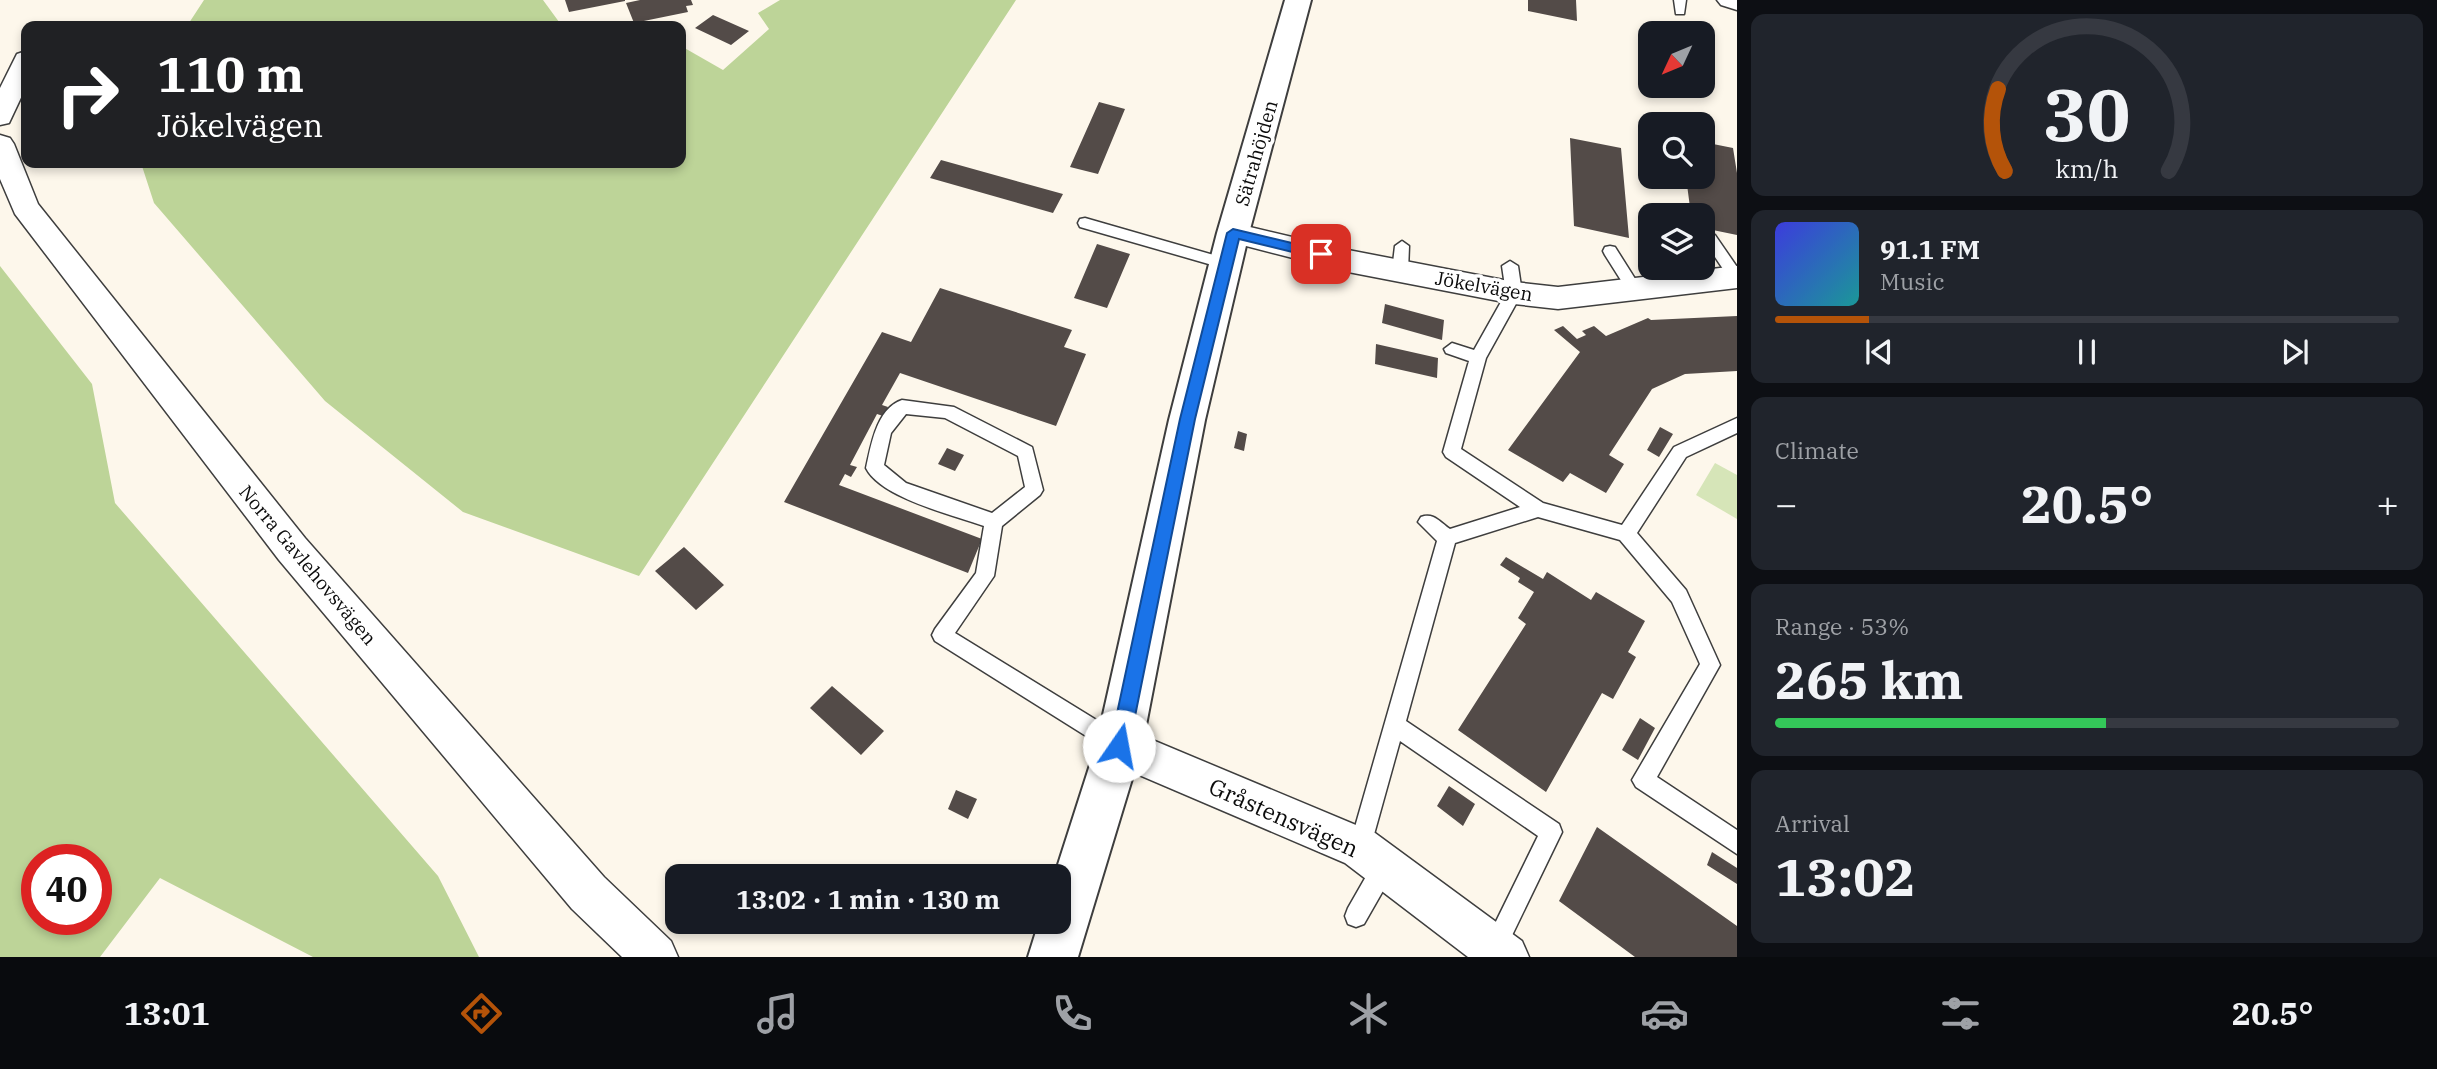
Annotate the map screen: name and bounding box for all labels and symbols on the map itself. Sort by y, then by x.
north arrow [1638,21,1715,98]
street label: Sätrahöjden [1229,97,1283,209]
pin [1291,224,1351,284]
street label: Jökelvägen [1433,266,1535,306]
street label: Norra Gavlehovsvägen [234,480,382,650]
position arrow [1082,709,1156,783]
street label: Gråstensvägen [1205,771,1363,863]
speed limit sign: 40 [21,844,112,935]

